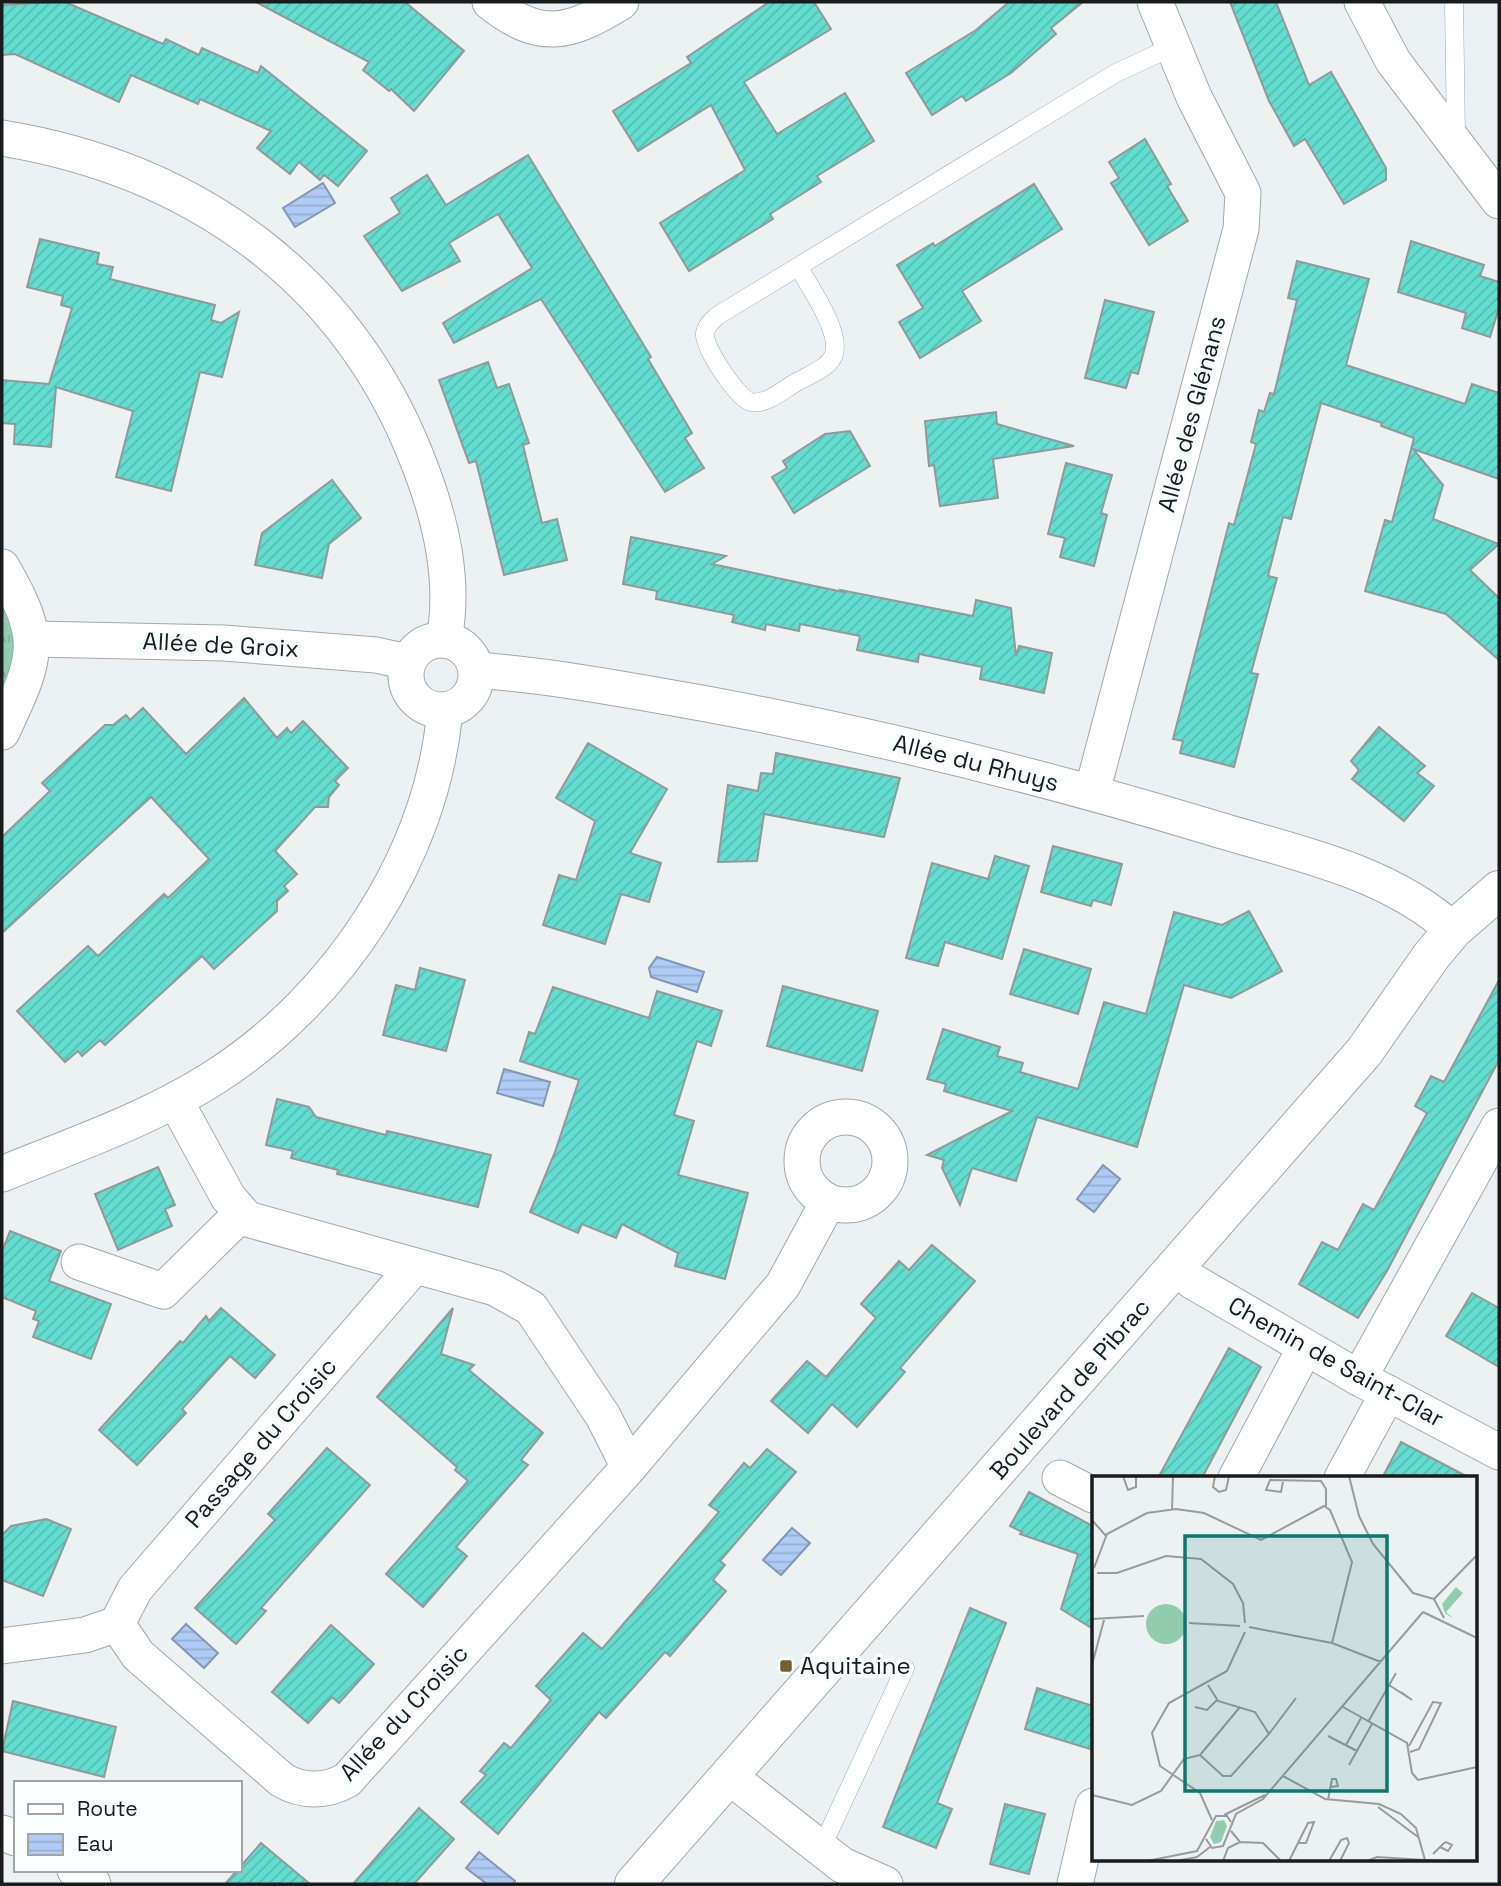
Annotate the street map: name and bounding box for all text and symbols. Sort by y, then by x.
street label: Allée des Glénans [1150,312,1233,515]
street label: Allée de Groix [142,625,300,664]
street label: Allée du Rhuys [890,727,1062,798]
street label: Chemin de Saint-Clar [1223,1289,1450,1434]
street label: Boulevard de Pibrac [983,1292,1157,1486]
street label: Passage du Croisic [178,1351,343,1534]
inset map [1092,1476,1476,1862]
street label: Allée du Croisic [332,1638,475,1787]
place label: Aquitaine [800,1650,911,1681]
marker: Aquitaine [778,1658,794,1674]
legend [14,1781,242,1872]
text: Route [77,1795,138,1822]
text: Eau [77,1830,114,1857]

